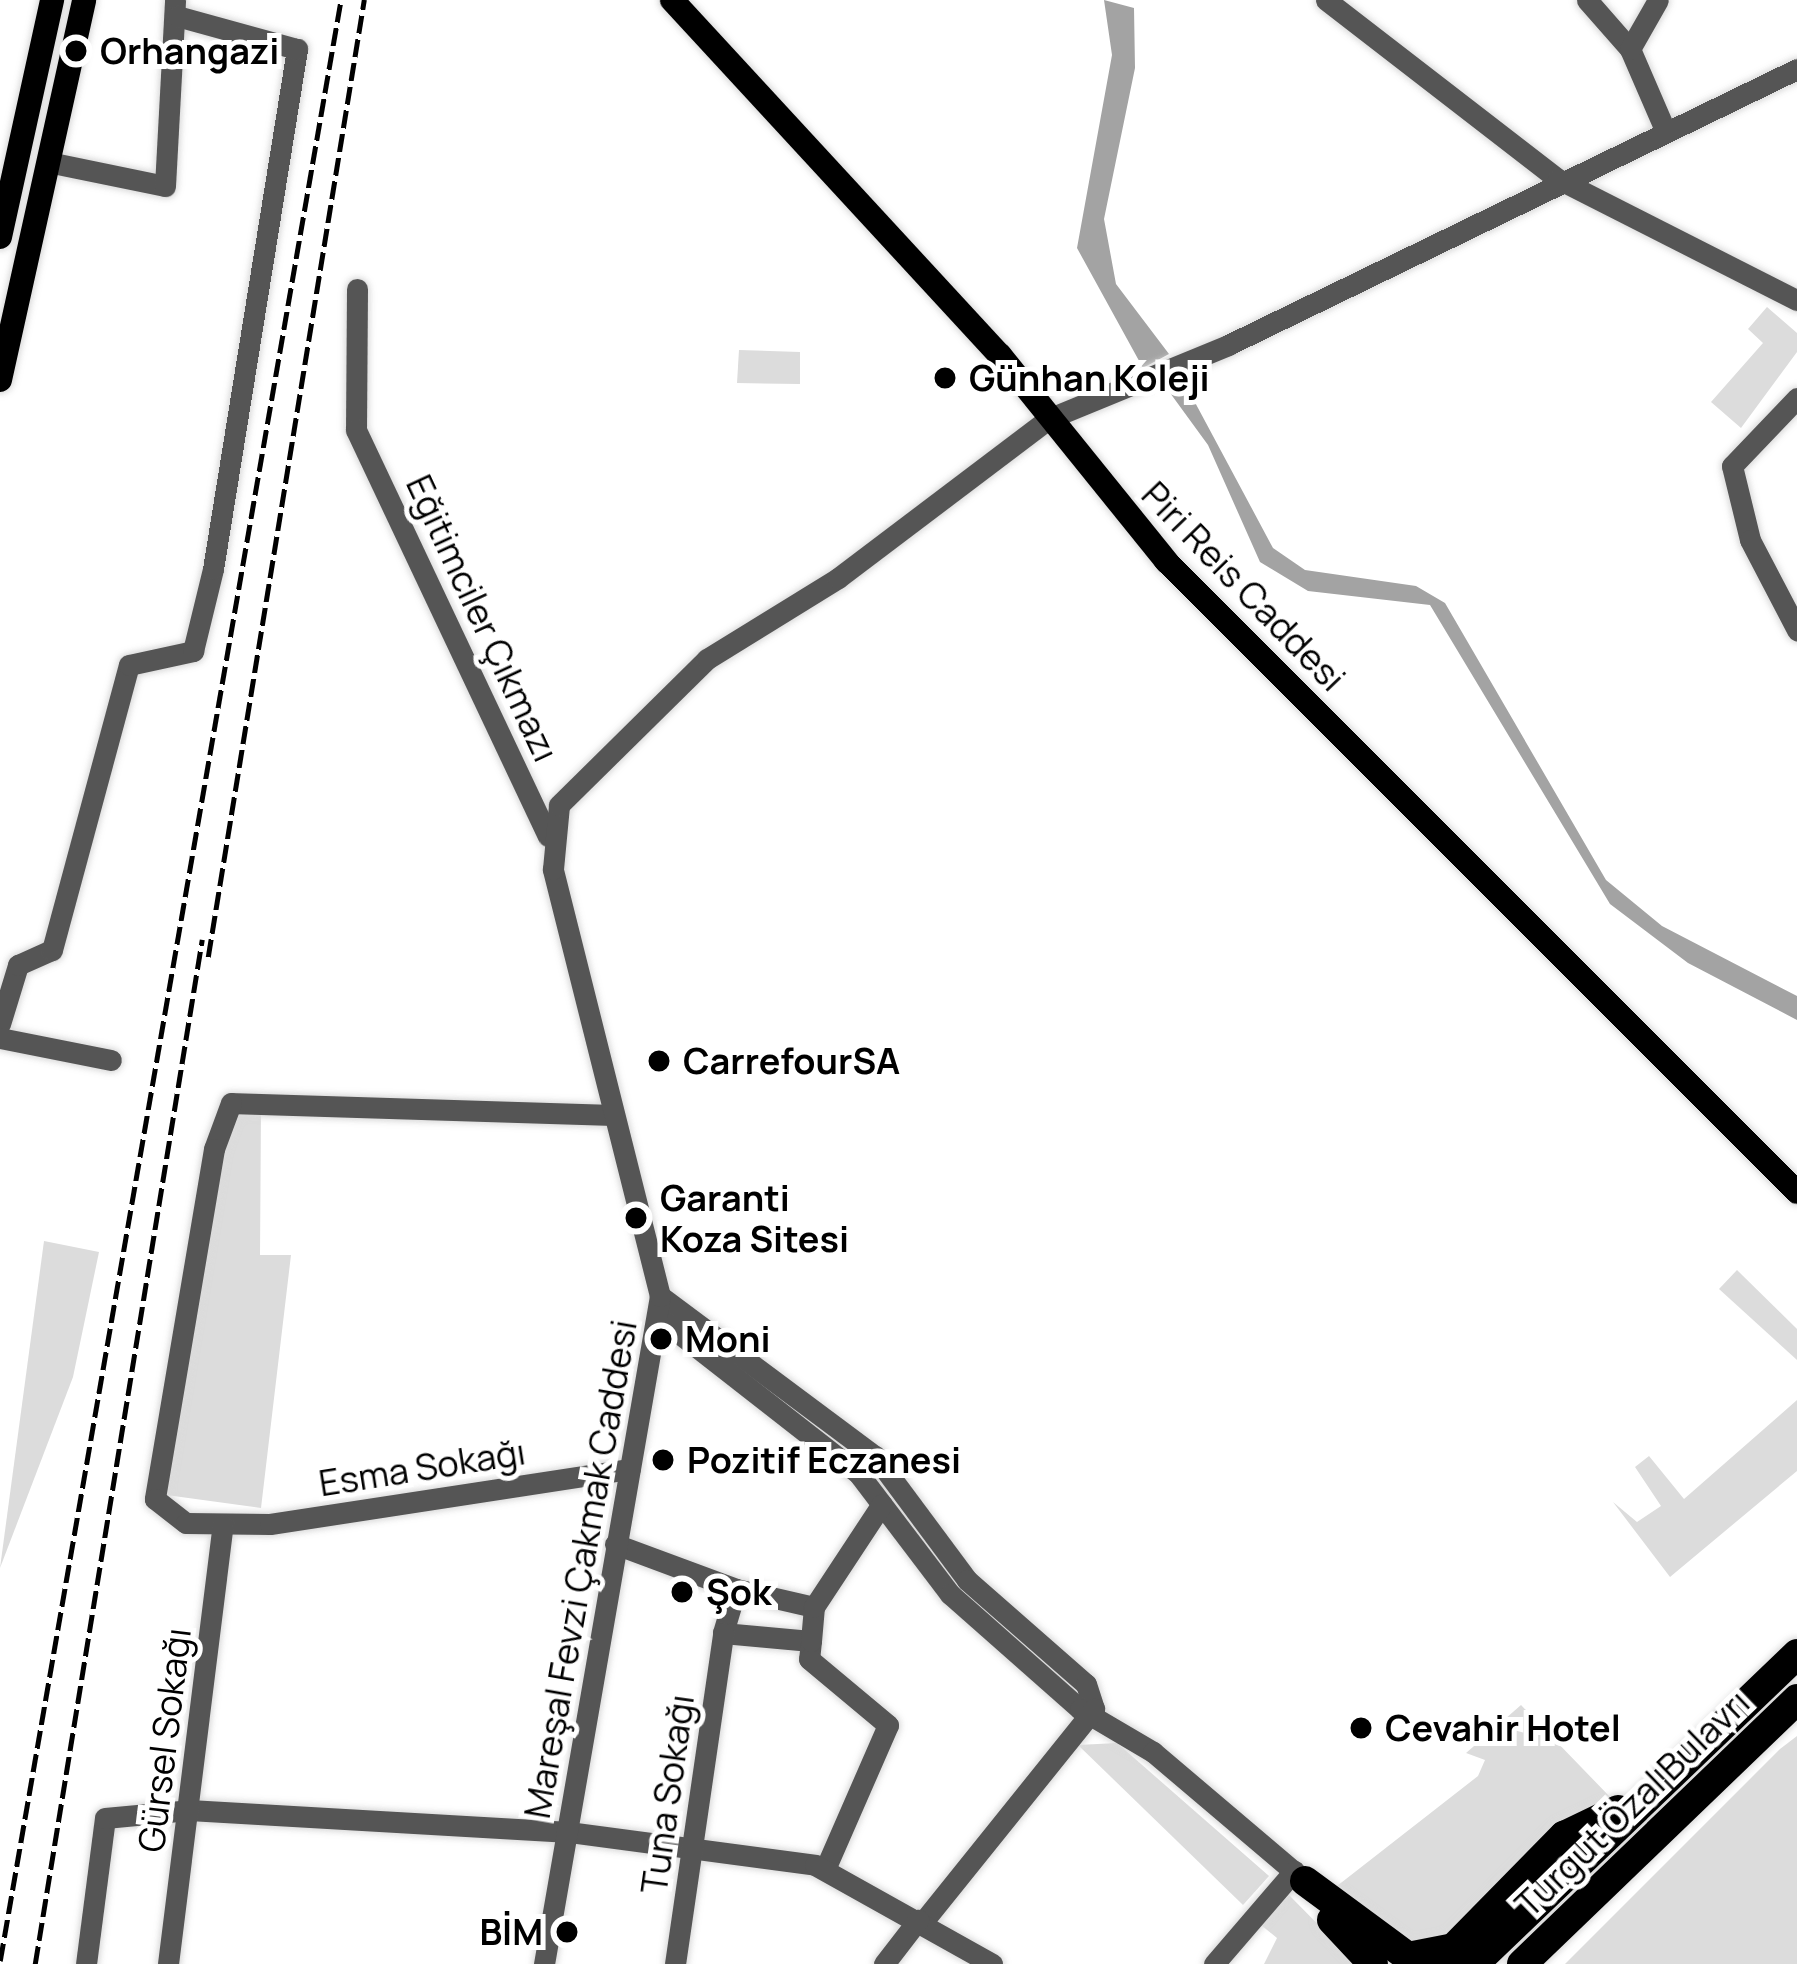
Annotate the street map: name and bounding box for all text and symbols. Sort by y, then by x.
place label: Orhangazi [100,29,279,73]
marker: Orhangazi [63,38,89,64]
place label: Günhan Koleji [969,356,1210,400]
marker: Günhan Koleji [932,365,958,391]
street label: Eğitimciler Çıkmazı [398,468,568,768]
street label: Piri Reis Caddesi [1133,473,1355,699]
place label: CarrefourSA [683,1039,900,1083]
marker: CarrefourSA [646,1048,672,1074]
place label: Garanti Koza Sitesi [660,1175,849,1260]
marker: Garanti Koza Sitesi [623,1205,649,1231]
street label: Mareşal Fevzi Çakmak Caddesi [515,1316,645,1822]
place label: Moni [685,1317,771,1361]
marker: Moni [648,1326,674,1352]
street label: Esma Sokağı [316,1429,528,1505]
place label: Pozitif Eczanesi [687,1438,961,1482]
marker: Pozitif Eczanesi [650,1447,676,1473]
place label: Şok [706,1570,771,1614]
marker: Şok [669,1579,695,1605]
street label: Gürsel Sokağı [129,1625,199,1855]
street label: Turgut Özal Bulavrı [1506,1680,1758,1926]
street label: Tuna Sokağı [632,1692,702,1896]
place label: Cevahir Hotel [1385,1706,1621,1750]
marker: Cevahir Hotel [1348,1715,1374,1741]
place label: BİM [479,1910,543,1954]
marker: BİM [554,1919,580,1945]

